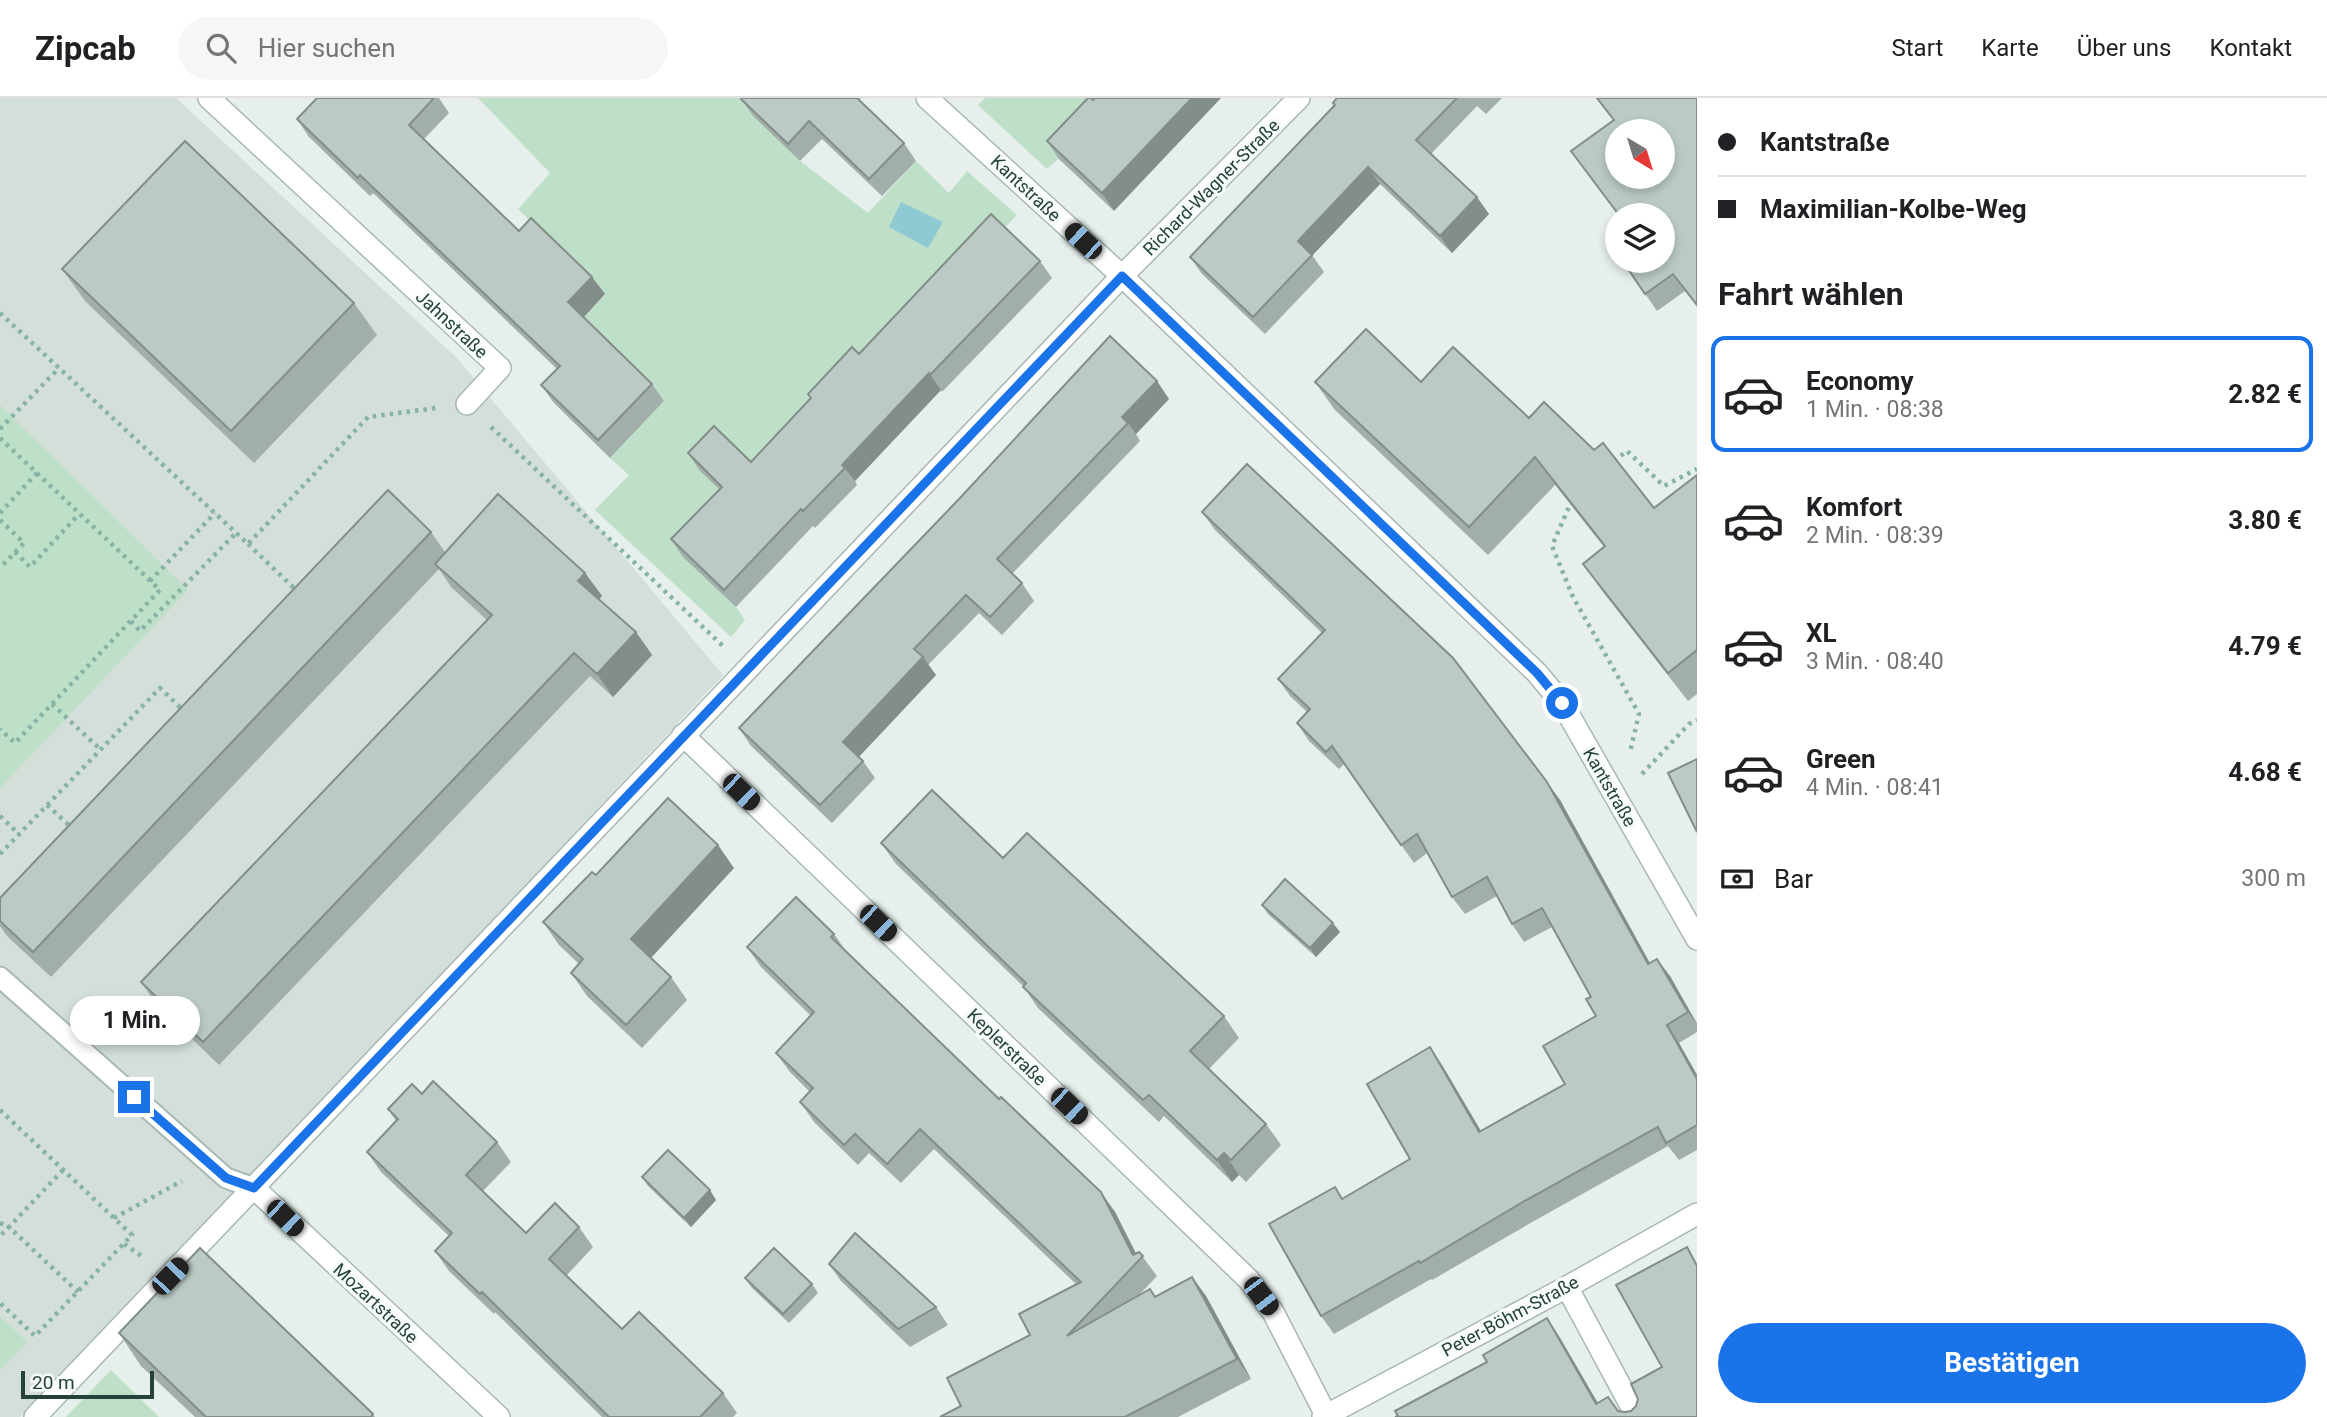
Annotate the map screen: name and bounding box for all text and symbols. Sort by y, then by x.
search box [178,17,668,80]
text: Zipcab [35,29,136,68]
icon: search [202,29,240,67]
text: Hier suchen [258,33,396,63]
text: Start [1892,34,1943,62]
text: Karte [1981,34,2039,62]
text: Über uns [2077,34,2171,62]
text: Kontakt [2209,34,2292,62]
street label: Richard-Wagner-Straße [1138,114,1284,260]
north arrow [1605,119,1675,189]
map controls [1605,119,1675,273]
text: Kantstraße [1760,127,1889,157]
street label: Kantstraße [987,150,1065,226]
text: Maximilian-Kolbe-Weg [1760,194,2027,224]
button: layers [1605,203,1675,273]
car [1061,219,1106,263]
text: Fahrt wählen [1718,275,1904,313]
street label: Jahnstraße [412,285,492,363]
icon: car [1722,363,1785,426]
text: Economy [1806,366,1913,396]
text: 2.82 € [2228,379,2302,409]
text: 1 Min. · 08:38 [1806,396,1944,423]
icon: car [1722,489,1785,552]
text: Komfort [1806,492,1902,522]
text: 3.80 € [2228,505,2302,535]
text: 2 Min. · 08:39 [1806,522,1944,549]
icon: car [1722,615,1785,678]
text: XL [1806,618,1837,648]
text: 4.79 € [2228,631,2302,661]
text: 3 Min. · 08:40 [1806,648,1944,675]
route start [1546,687,1578,719]
icon: car [1722,741,1785,804]
street label: Kantstraße [1579,744,1641,830]
text: Green [1806,744,1876,774]
text: 4.68 € [2228,757,2302,787]
car [719,770,764,814]
text: 4 Min. · 08:41 [1806,774,1944,801]
icon: cash [1718,860,1756,898]
text: Bar [1774,864,1813,894]
text: 300 m [2241,865,2306,892]
car [856,901,901,945]
callout: 1 Min. [69,996,199,1044]
street label: Keplerstraße [963,1004,1051,1090]
text: 1 Min. [103,1007,167,1034]
route end [118,1081,150,1113]
car [1047,1084,1092,1128]
car [263,1196,308,1240]
car [148,1254,193,1298]
street label: Mozartstraße [329,1259,423,1347]
street label: Peter-Böhm-Straße [1438,1271,1582,1361]
car [1240,1273,1283,1319]
button: Bestätigen [1718,1323,2306,1403]
scale bar [21,1368,154,1400]
text: 20 m [32,1371,75,1394]

